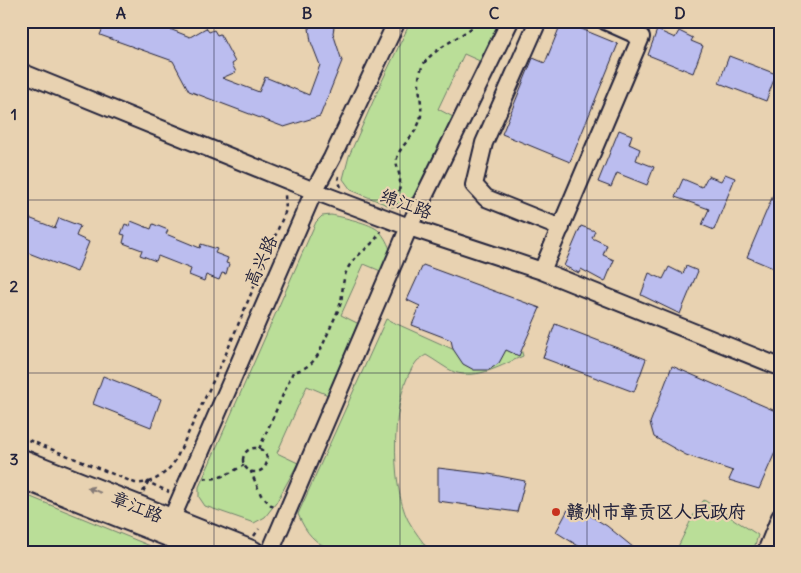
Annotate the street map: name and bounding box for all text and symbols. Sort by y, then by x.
text: A [116,3,126,23]
text: B [302,3,313,23]
text: C [489,3,500,23]
text: D [674,3,686,23]
text: 1 [11,104,17,124]
street label: 绵江路 [377,183,435,224]
street label: 高兴路 [239,231,282,290]
text: 2 [10,276,19,296]
text: 3 [9,449,19,469]
one-way arrow [86,485,101,493]
street label: 章江路 [108,486,167,527]
place label: 赣州市章贡区人民政府 [566,500,746,523]
marker: 赣州市章贡区人民政府 [550,506,562,518]

